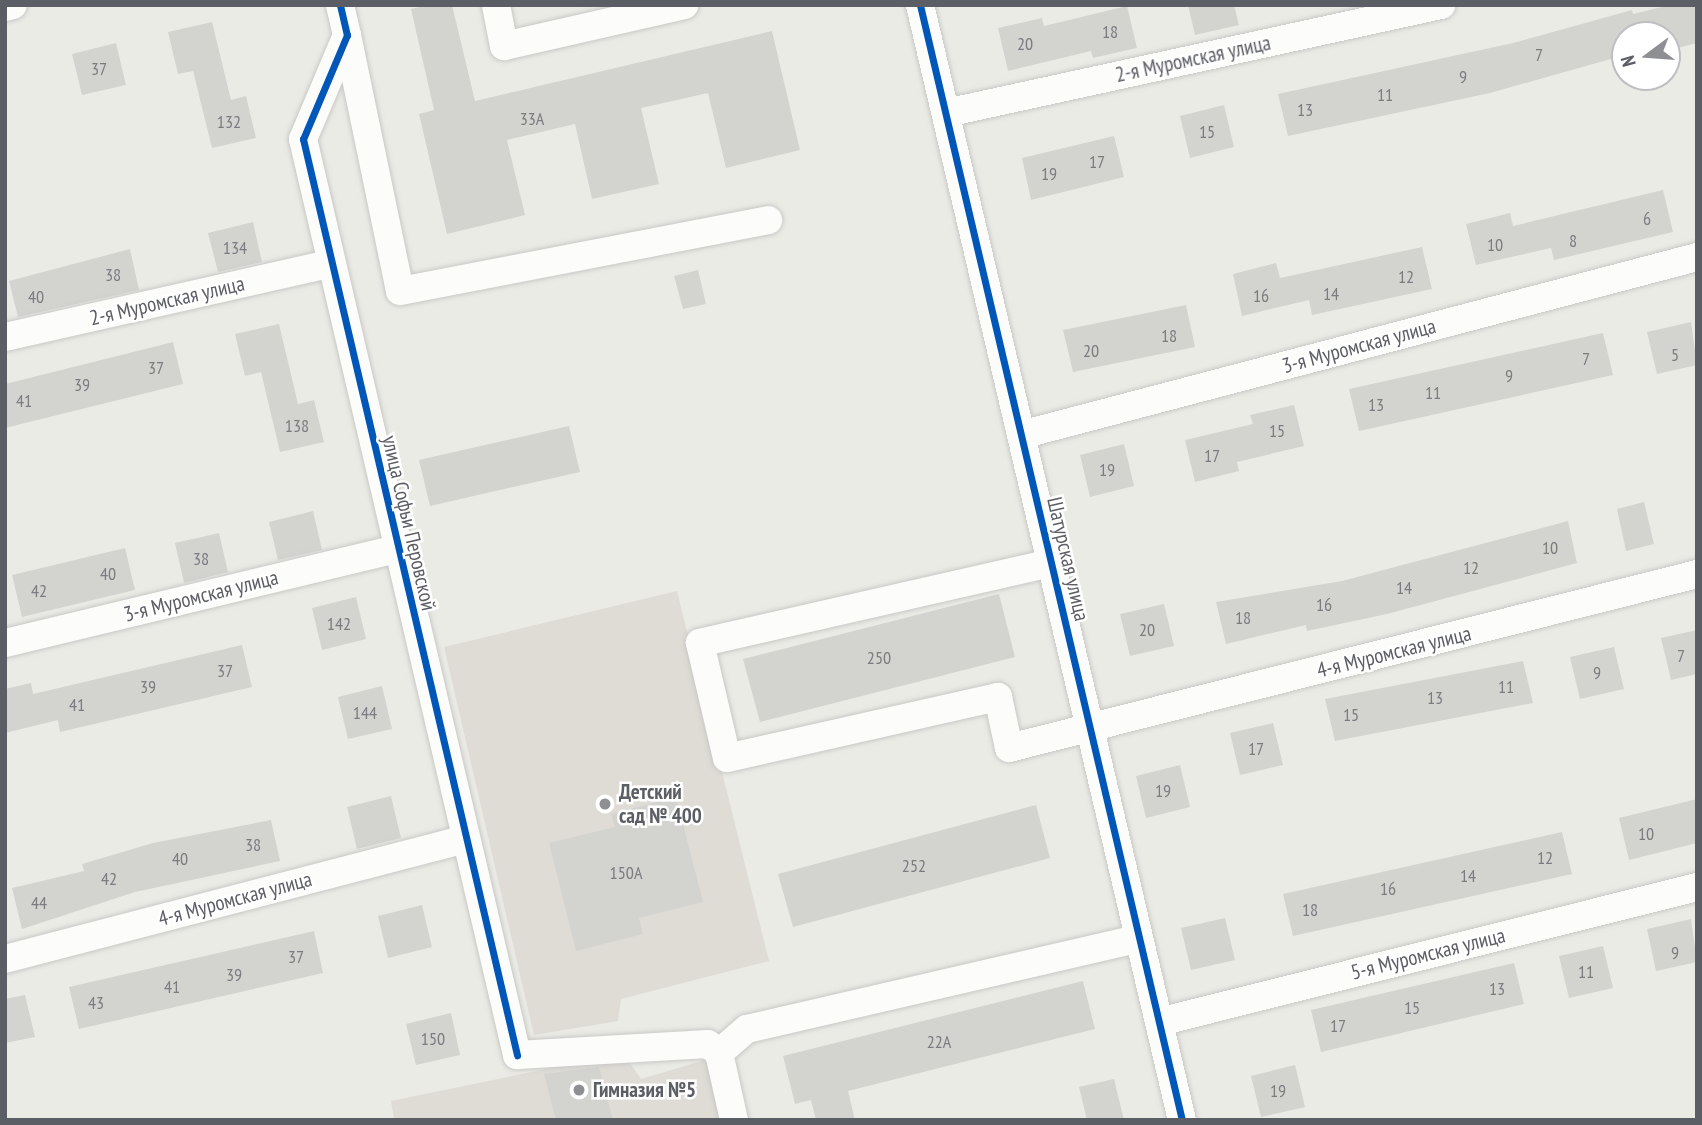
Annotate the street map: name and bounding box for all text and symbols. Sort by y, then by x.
house number: 18 [1102,21,1118,43]
north arrow [1611,21,1681,91]
street label: 2-я Муромская улица [1113,30,1273,88]
house number: 20 [1017,33,1033,55]
house number: 7 [1535,44,1543,66]
text: N [1615,53,1641,69]
house number: 37 [91,58,107,80]
house number: 9 [1459,66,1467,88]
house number: 11 [1377,84,1393,106]
house number: 13 [1297,99,1313,121]
house number: 33А [520,108,544,130]
house number: 132 [217,111,241,133]
house number: 15 [1199,121,1215,143]
house number: 17 [1089,151,1105,173]
house number: 19 [1041,163,1057,185]
house number: 6 [1643,208,1651,230]
house number: 8 [1569,230,1577,252]
house number: 10 [1487,234,1503,256]
house number: 134 [223,237,247,259]
house number: 38 [105,264,121,286]
house number: 12 [1398,266,1414,288]
street label: 2-я Муромская улица [87,271,247,331]
house number: 14 [1323,283,1339,305]
house number: 16 [1253,285,1269,307]
house number: 40 [28,286,44,308]
street label: 3-я Муромская улица [1279,313,1439,379]
house number: 18 [1161,325,1177,347]
house number: 20 [1083,340,1099,362]
house number: 5 [1671,344,1679,366]
house number: 7 [1582,348,1590,370]
house number: 37 [148,357,164,379]
house number: 9 [1505,365,1513,387]
house number: 39 [74,374,90,396]
house number: 11 [1425,382,1441,404]
house number: 41 [16,390,32,412]
house number: 13 [1368,394,1384,416]
house number: 138 [285,415,309,437]
house number: 15 [1269,420,1285,442]
street label: улица Софьи Перовской [377,433,441,613]
house number: 17 [1204,445,1220,467]
house number: 19 [1099,459,1115,481]
street label: Шатурская улица [1041,495,1095,623]
house number: 10 [1542,537,1558,559]
house number: 38 [193,548,209,570]
house number: 12 [1463,557,1479,579]
house number: 40 [100,563,116,585]
street label: 3-я Муромская улица [121,565,281,627]
house number: 14 [1396,577,1412,599]
house number: 42 [31,580,47,602]
house number: 16 [1316,594,1332,616]
house number: 18 [1235,607,1251,629]
house number: 142 [327,613,351,635]
house number: 20 [1139,619,1155,641]
street label: 4-я Муромская улица [1314,621,1474,683]
house number: 7 [1677,645,1685,667]
house number: 250 [867,647,891,669]
house number: 37 [217,660,233,682]
house number: 9 [1593,662,1601,684]
house number: 39 [140,676,156,698]
house number: 11 [1498,676,1514,698]
house number: 13 [1427,687,1443,709]
house number: 41 [69,694,85,716]
house number: 144 [353,702,377,724]
house number: 15 [1343,704,1359,726]
house number: 17 [1248,738,1264,760]
place label: Детский сад № 400 [619,779,702,829]
house number: 19 [1155,780,1171,802]
marker: Детский сад № 400 [597,796,613,812]
house number: 10 [1638,823,1654,845]
house number: 38 [245,834,261,856]
house number: 12 [1537,847,1553,869]
house number: 40 [172,848,188,870]
house number: 252 [902,855,926,877]
house number: 150А [610,862,642,884]
house number: 14 [1460,865,1476,887]
street label: 4-я Муромская улица [155,866,315,932]
house number: 42 [101,868,117,890]
house number: 16 [1380,878,1396,900]
house number: 44 [31,892,47,914]
house number: 18 [1302,899,1318,921]
street label: 5-я Муромская улица [1348,923,1508,985]
house number: 9 [1671,942,1679,964]
house number: 37 [288,946,304,968]
house number: 11 [1578,961,1594,983]
house number: 39 [226,964,242,986]
house number: 41 [164,976,180,998]
house number: 13 [1489,978,1505,1000]
house number: 43 [88,992,104,1014]
house number: 15 [1404,997,1420,1019]
house number: 17 [1330,1015,1346,1037]
house number: 150 [421,1028,445,1050]
house number: 22А [927,1031,951,1053]
place label: Гимназия №5 [593,1077,696,1103]
house number: 19 [1270,1080,1286,1102]
marker: Гимназия №5 [571,1082,587,1098]

